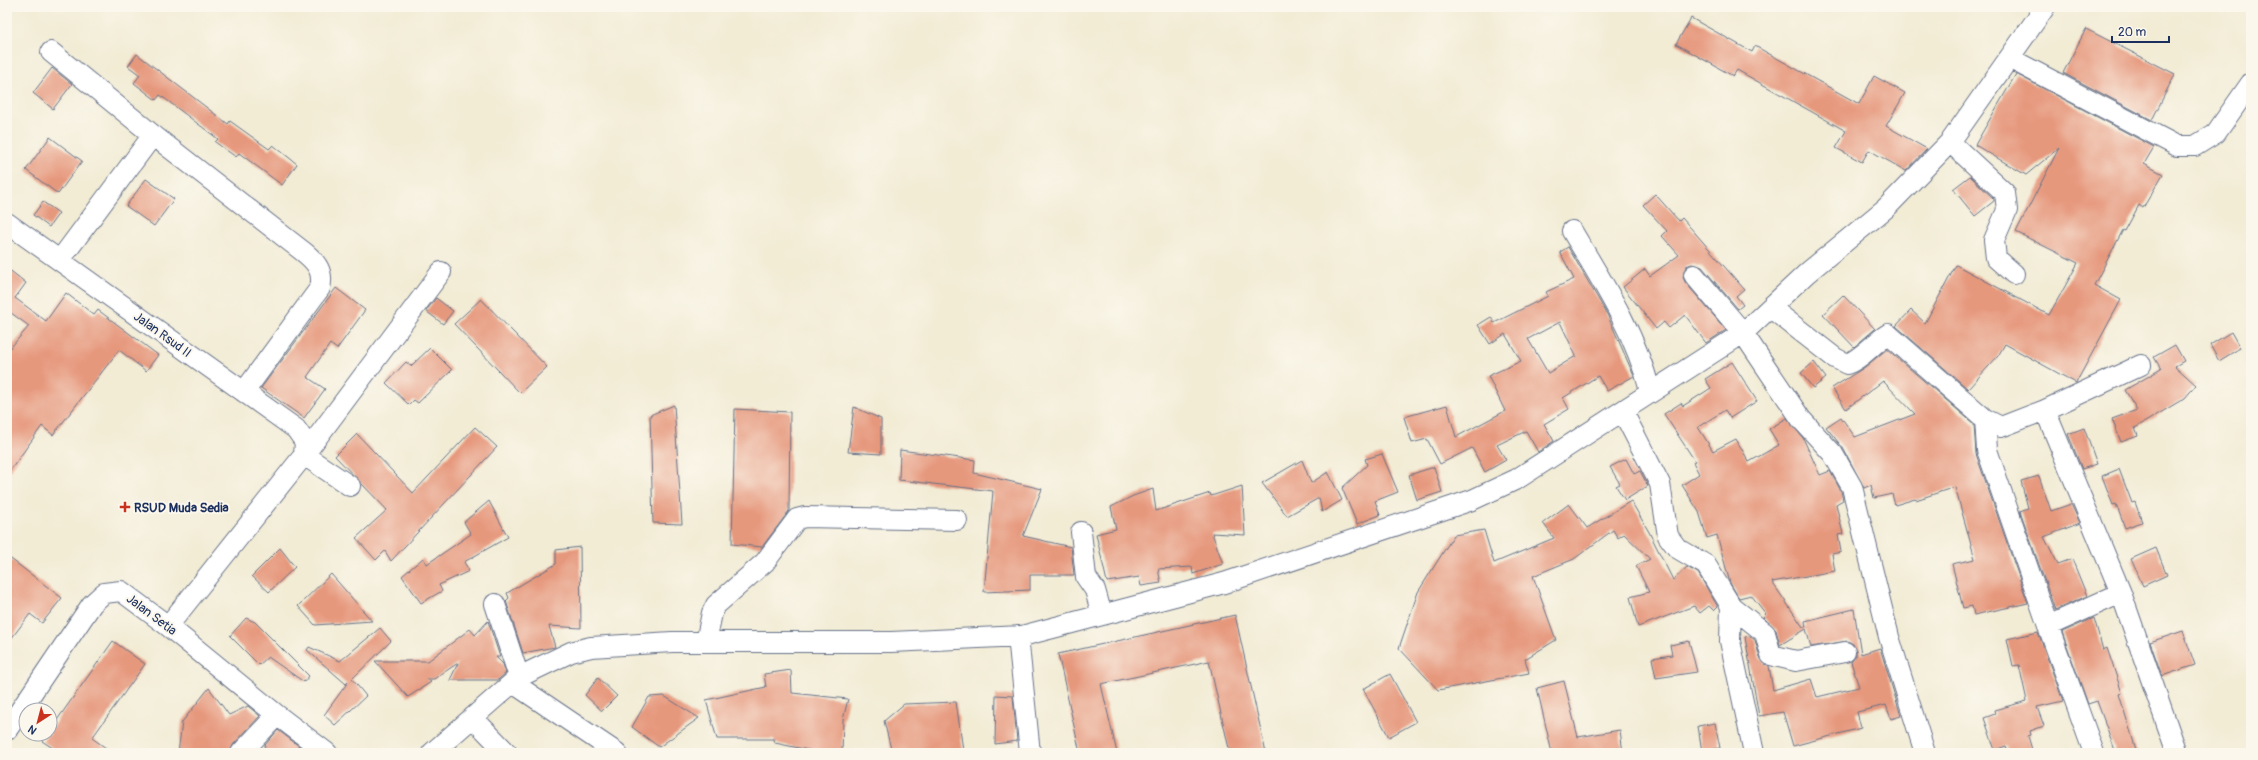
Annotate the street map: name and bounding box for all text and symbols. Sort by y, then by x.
scale bar [2112,18,2169,44]
text: 20 m [2118,25,2147,40]
street label: Jalan Rsud II [130,309,194,361]
place label: RSUD Muda Sedia [134,500,229,516]
marker: RSUD Muda Sedia [119,501,131,513]
street label: Jalan Setia [123,591,180,639]
north arrow [18,702,58,742]
text: N [25,722,39,737]

